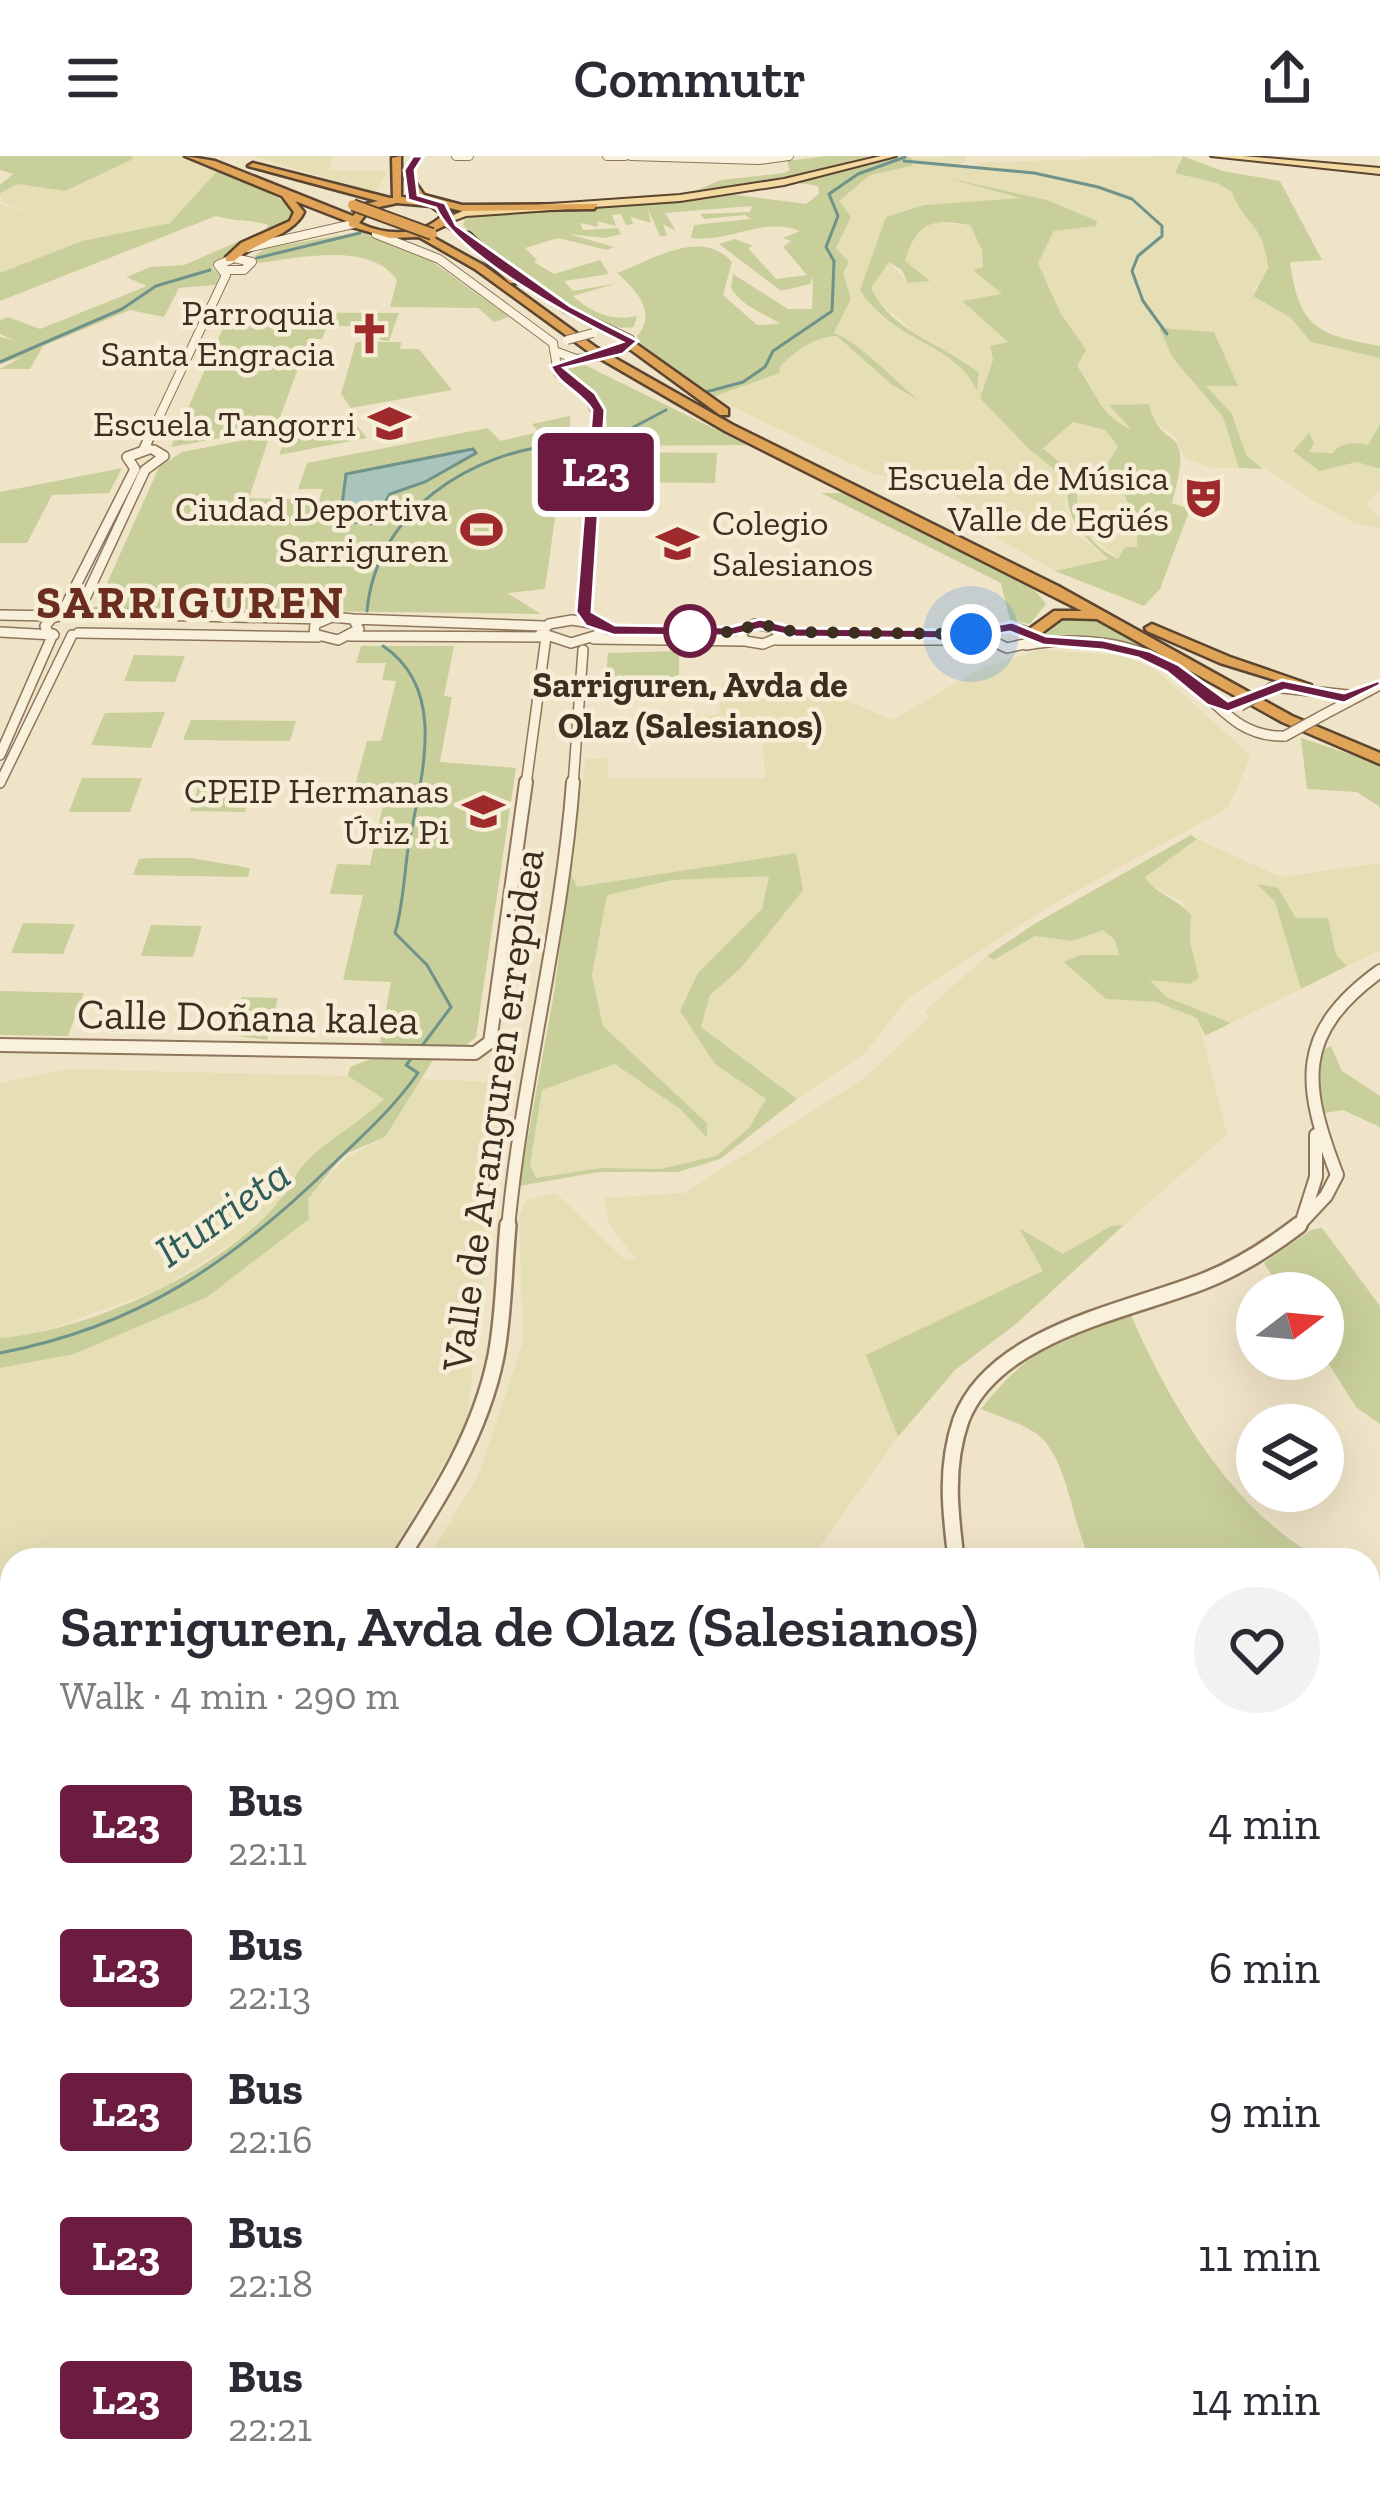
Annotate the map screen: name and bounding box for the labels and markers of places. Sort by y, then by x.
place label: Parroquia Santa Engracia [101,291,335,375]
church icon: Parroquia Santa Engracia [346,310,392,356]
school or university icon: Escuela Tangorri [367,400,413,446]
place label: Escuela Tangorri [93,402,356,445]
place label: Escuela de Música Valle de Egüés [887,456,1169,540]
theatre icon: Escuela de Música Valle de Egüés [1180,475,1226,521]
place label: Ciudad Deportiva Sarriguren [175,487,448,571]
place label: Colegio Salesianos [712,501,873,585]
sports icon: Ciudad Deportiva Sarriguren [459,506,505,552]
school or university icon: Colegio Salesianos [655,520,701,566]
marker: Sarriguren, Avda de Olaz (Salesianos) [665,606,715,656]
place label: Sarriguren, Avda de Olaz (Salesianos) [532,663,848,747]
place label: CPEIP Hermanas Úriz Pi [184,769,449,853]
school or university icon: CPEIP Hermanas Úriz Pi [460,788,506,834]

